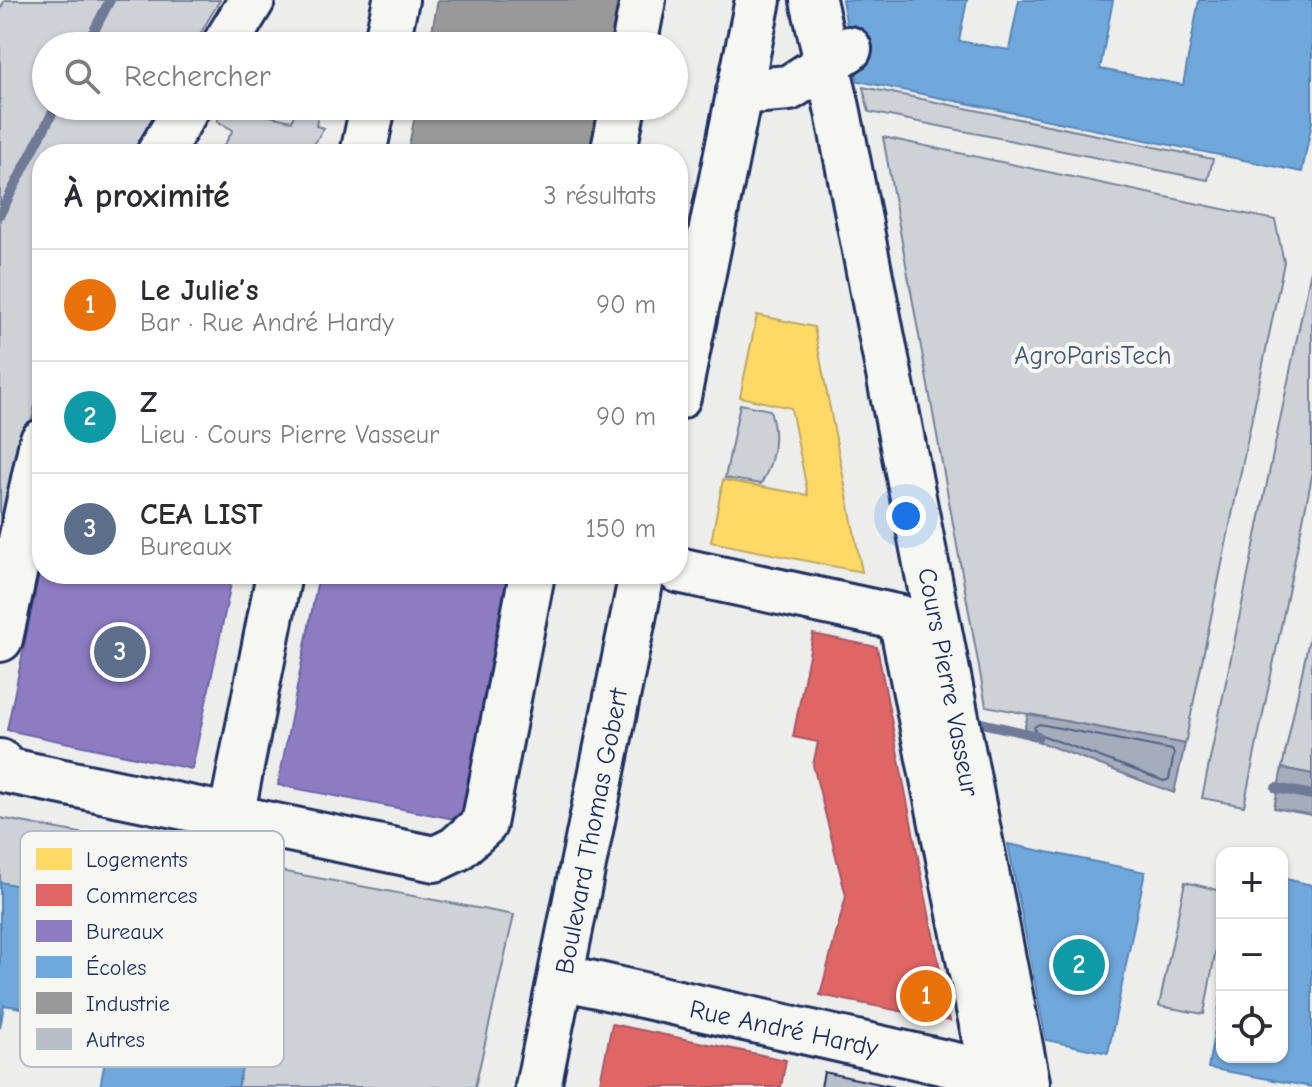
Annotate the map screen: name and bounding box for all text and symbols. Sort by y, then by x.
search box [32,32,688,120]
icon: search [60,54,104,98]
text: Rechercher [124,59,271,94]
text: À proximité [64,176,230,216]
text: 3 résultats [543,181,656,211]
text: Le Julie’s [140,273,258,308]
text: 1 [85,290,95,320]
text: 90 m [596,290,656,320]
text: Bar · Rue André Hardy [140,308,394,338]
park label: AgroParisTech [1014,341,1172,371]
text: Z [140,385,157,420]
text: 2 [84,402,96,432]
text: 90 m [596,402,656,432]
text: Lieu · Cours Pierre Vasseur [140,420,439,450]
your location [886,496,926,536]
text: CEA LIST [140,497,263,532]
text: 3 [84,514,96,544]
text: 150 m [586,514,656,544]
text: Bureaux [140,532,231,562]
street label: Cours Pierre Vasseur [911,565,985,800]
pin: 3 [94,622,146,682]
street label: Boulevard Thomas Gobert [550,684,635,977]
legend [20,831,284,1067]
text: Logements [86,847,188,873]
map controls [1216,847,1288,1063]
button: + [1216,847,1288,919]
text: Commerces [86,883,197,909]
text: Bureaux [86,919,164,945]
button: − [1216,919,1288,991]
pin: 2 [1053,935,1105,995]
text: Écoles [86,955,147,981]
pin: 1 [900,966,952,1026]
text: Industrie [86,991,170,1017]
button: locate [1216,991,1288,1063]
street label: Rue André Hardy [687,994,881,1064]
text: Autres [86,1027,145,1053]

